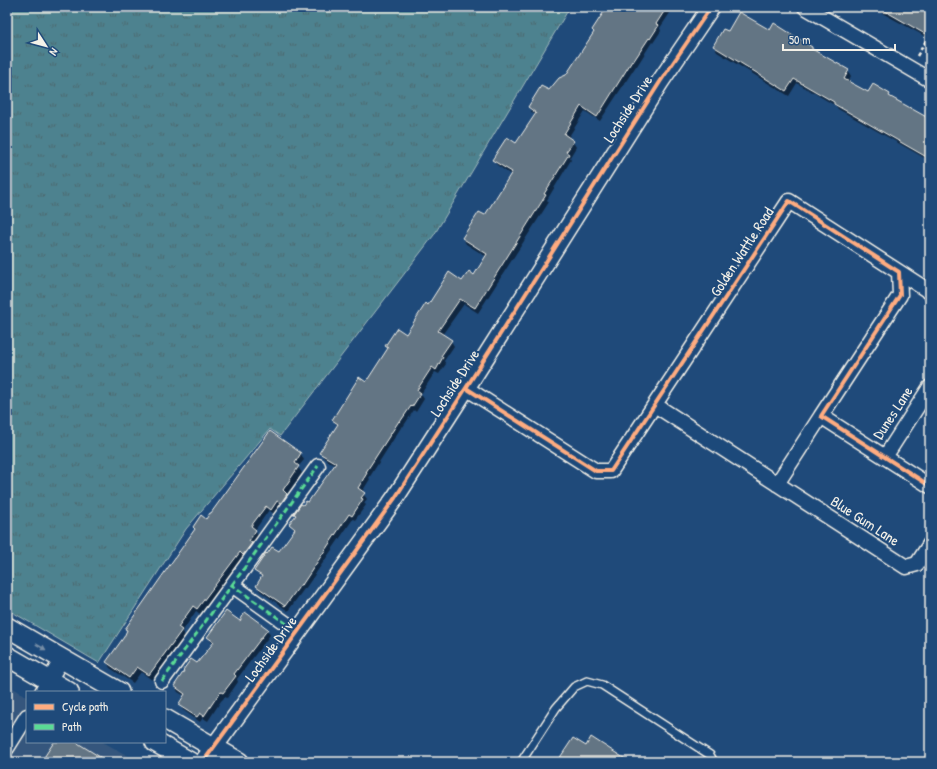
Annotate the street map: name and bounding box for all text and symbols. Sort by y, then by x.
north arrow [26,26,66,66]
scale bar [783,26,895,52]
text: 50 m [789,31,810,48]
text: N [47,45,61,58]
street label: Lochside Drive [598,71,657,146]
street label: Golden Wattle Road [705,203,778,301]
street label: Lochside Drive [425,345,484,420]
street label: Dunes Lane [868,382,918,443]
street label: Blue Gum Lane [827,491,904,551]
street label: Lochside Drive [240,612,302,686]
one-way arrow [35,643,47,650]
legend [26,691,166,743]
text: Cycle path [62,698,108,715]
text: Path [62,718,82,735]

